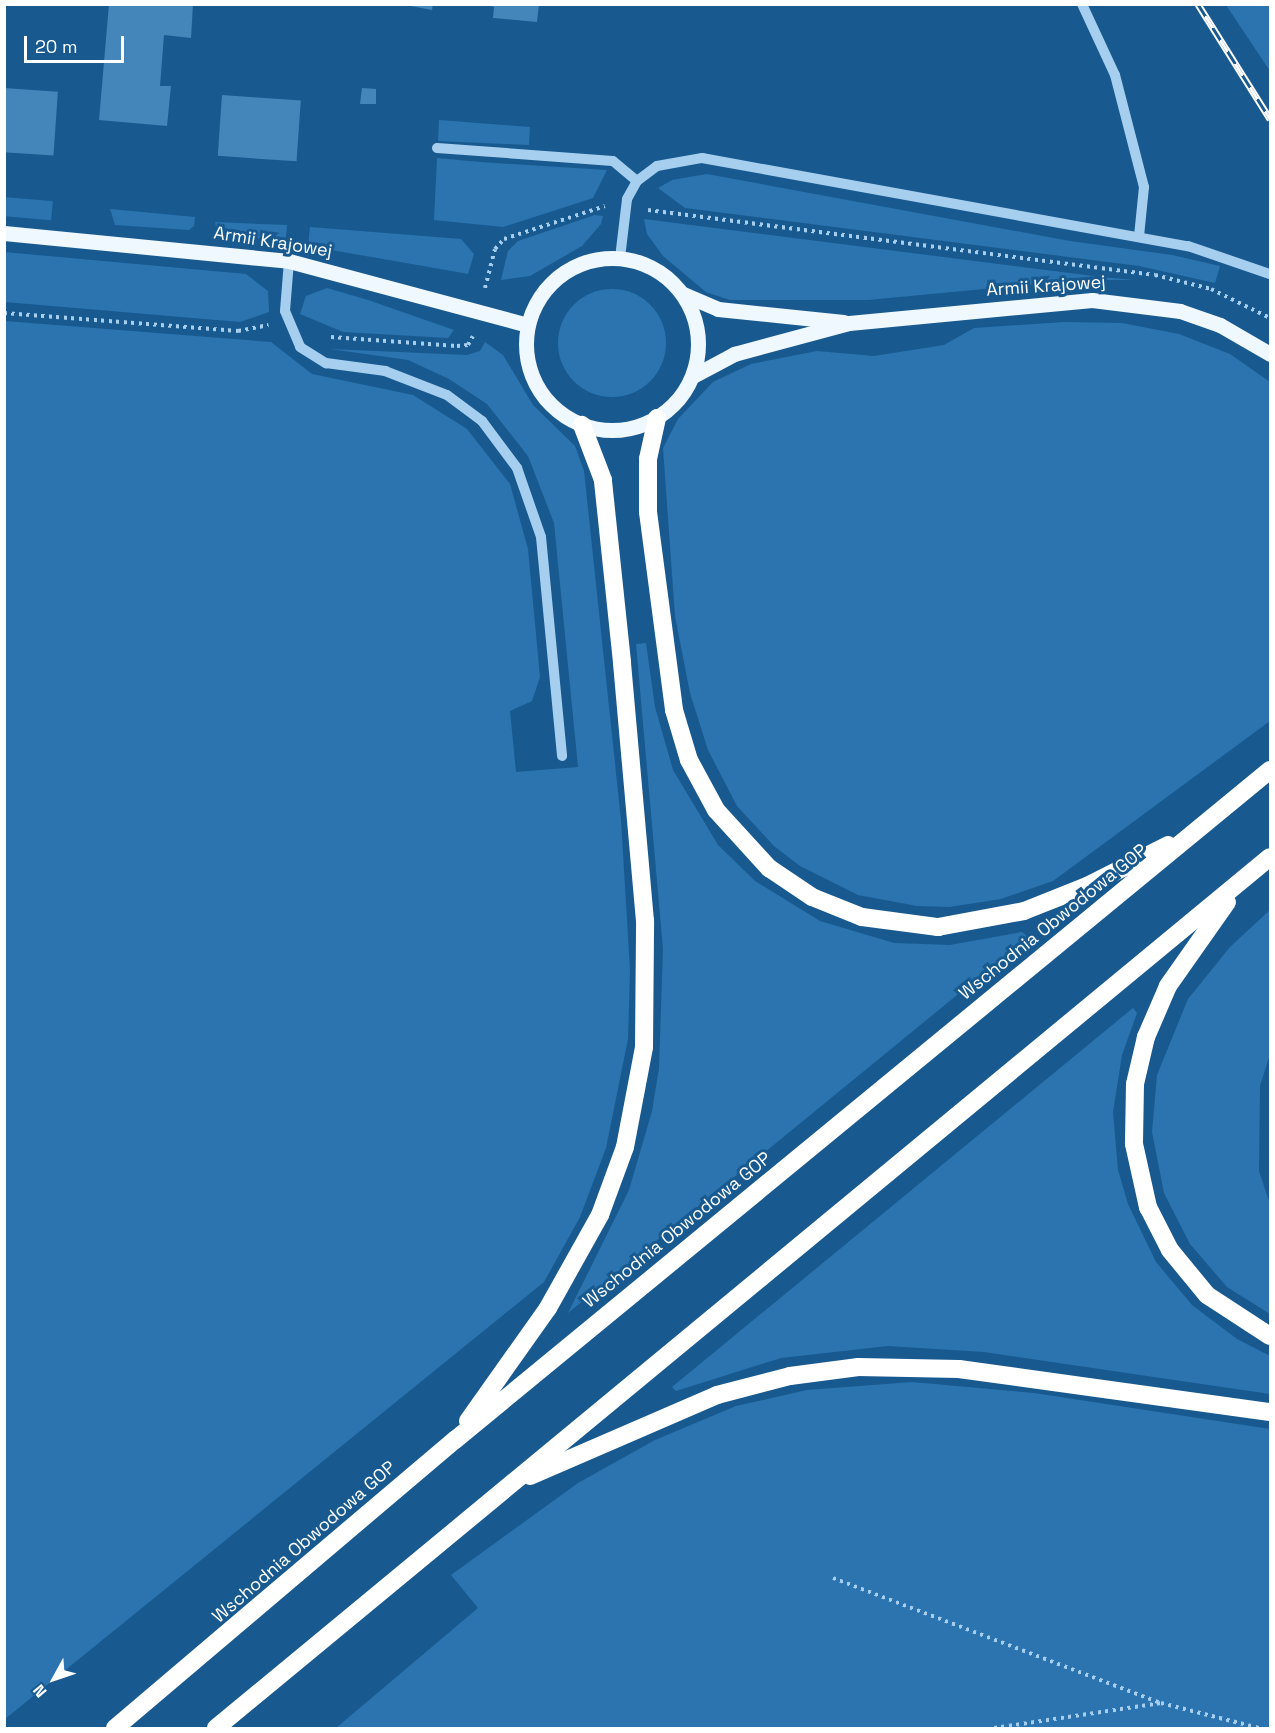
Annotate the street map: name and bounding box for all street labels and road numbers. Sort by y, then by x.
street label: Armii Krajowej [212,222,334,262]
street label: Armii Krajowej [986,271,1106,301]
street label: Wschodnia Obwodowa GOP [955,840,1151,1004]
street label: Wschodnia Obwodowa GOP [579,1148,775,1312]
street label: Wschodnia Obwodowa GOP [208,1457,400,1627]

